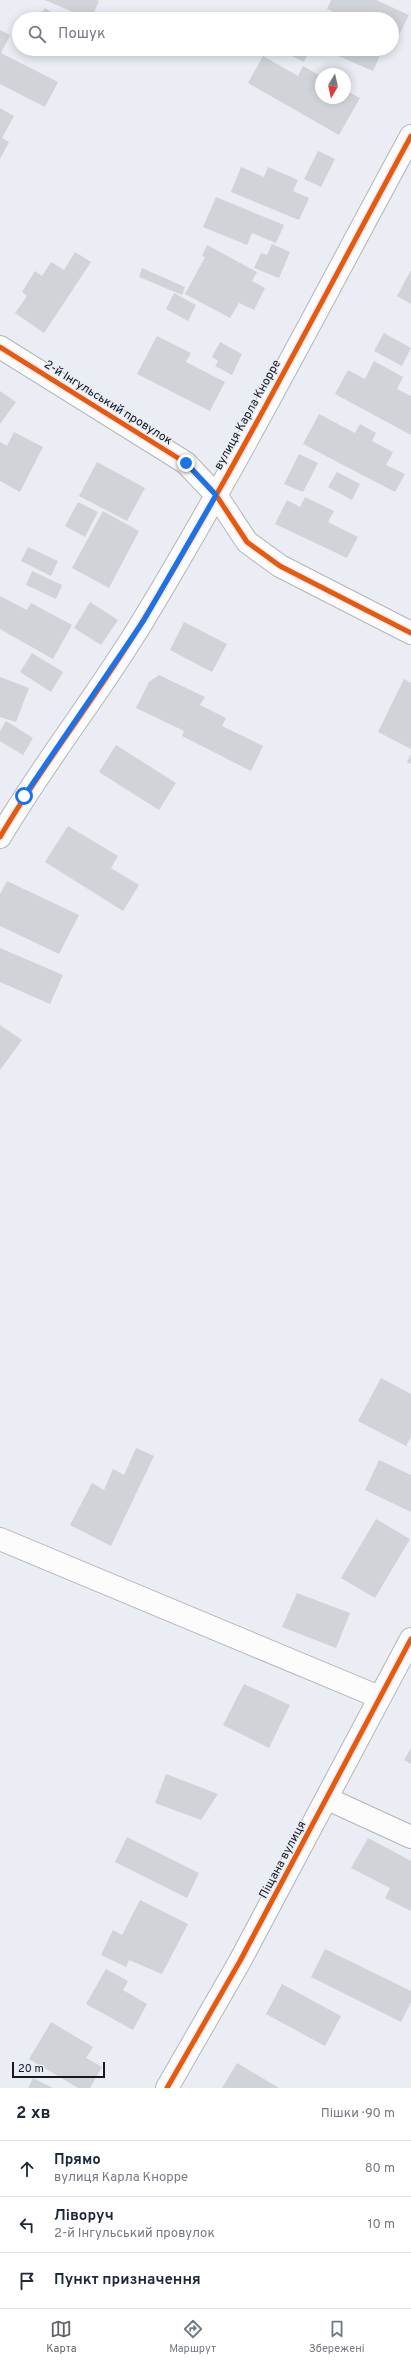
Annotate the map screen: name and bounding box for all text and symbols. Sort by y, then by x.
search box [12,12,399,56]
icon: search [26,23,48,45]
text: Пошук [58,25,106,44]
north arrow [315,68,351,104]
street label: 2-й Інгульський провулок [41,357,175,449]
street label: вулиця Карла Кнорре [211,357,285,473]
route end [177,454,195,472]
route start [15,787,33,805]
street label: Піщана вулиця [256,1818,310,1902]
scale bar [12,2060,105,2079]
text: 20 m [18,2062,44,2076]
text: 2 хв [16,2103,51,2125]
text: Пішки · 90 m [321,2106,395,2122]
text: Прямо [54,2151,101,2170]
icon: ahead [16,2158,38,2180]
text: 80 m [365,2161,395,2177]
text: вулиця Карла Кнорре [54,2170,188,2186]
text: Ліворуч [54,2207,114,2226]
icon: left [16,2214,38,2236]
text: 10 m [368,2217,395,2233]
text: 2-й Інгульський провулок [54,2226,215,2242]
icon: arrive [16,2270,38,2292]
text: Пункт призначення [54,2271,201,2290]
tab: Карта [46,2318,77,2356]
tab: Маршрут [169,2318,216,2356]
tab: Збережені [309,2318,365,2356]

